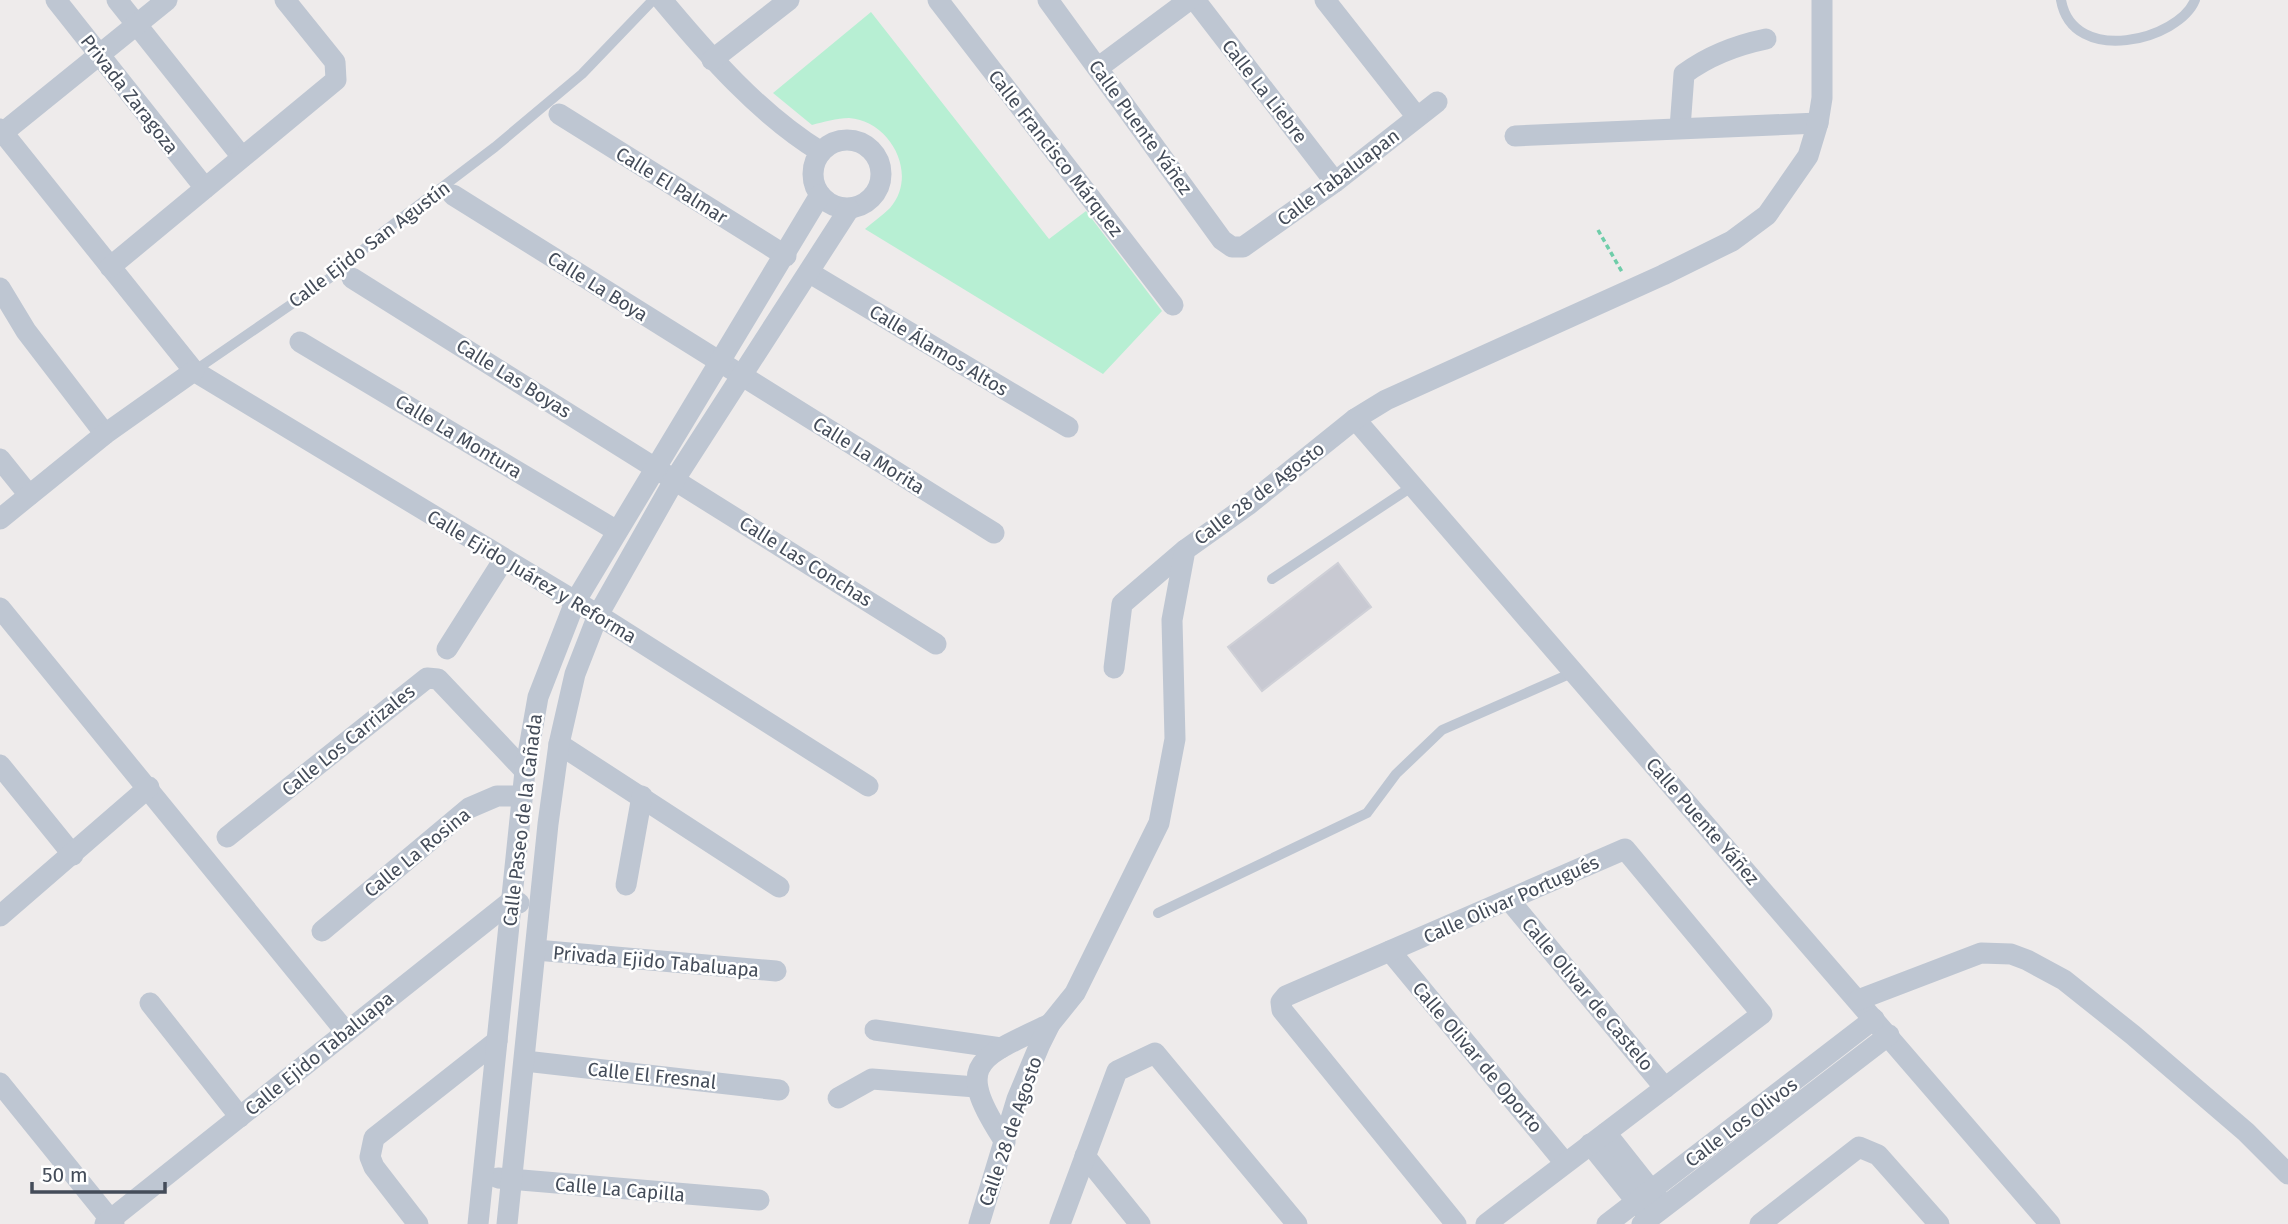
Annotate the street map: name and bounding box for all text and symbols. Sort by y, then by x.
street label: Privada Zaragoza [76,30,183,159]
street label: Calle La Liebre [1217,35,1312,148]
street label: Calle Puente Yáñez [1084,55,1197,199]
street label: Calle Francisco Márquez [983,66,1128,241]
street label: Calle Tabaluapan [1273,124,1404,231]
street label: Calle El Palmar [612,142,732,229]
street label: Calle Ejido San Agustín [284,176,455,313]
street label: Calle La Boya [543,247,652,326]
street label: Calle Álamos Altos [865,300,1012,401]
street label: Calle Las Boyas [452,334,575,423]
street label: Calle La Montura [391,390,526,483]
street label: Calle La Morita [809,412,929,499]
street label: Calle 28 de Agosto [1190,437,1329,550]
street label: Calle Ejido Juárez y Reforma [423,505,641,648]
street label: Calle Las Conchas [735,511,876,612]
street label: Calle Los Carrizales [277,680,420,801]
street label: Calle Paseo de la Cañada [498,712,547,928]
street label: Calle Puente Yáñez [1641,753,1764,890]
street label: Calle La Rosina [360,803,475,902]
street label: Calle Olivar Portugués [1420,850,1603,949]
street label: Calle Olivar de Castelo [1517,913,1658,1075]
street label: Privada Ejido Tabaluapa [552,941,760,982]
street label: Calle Olivar de Oporto [1408,977,1548,1138]
street label: Calle Ejido Tabaluapa [240,986,398,1120]
street label: Calle 28 de Agosto [974,1053,1047,1209]
street label: Calle El Fresnal [587,1057,718,1094]
street label: Calle Los Olivos [1681,1073,1802,1172]
scale bar [32,1150,164,1194]
text: 50 m [42,1162,88,1188]
street label: Calle La Capilla [554,1172,686,1207]

